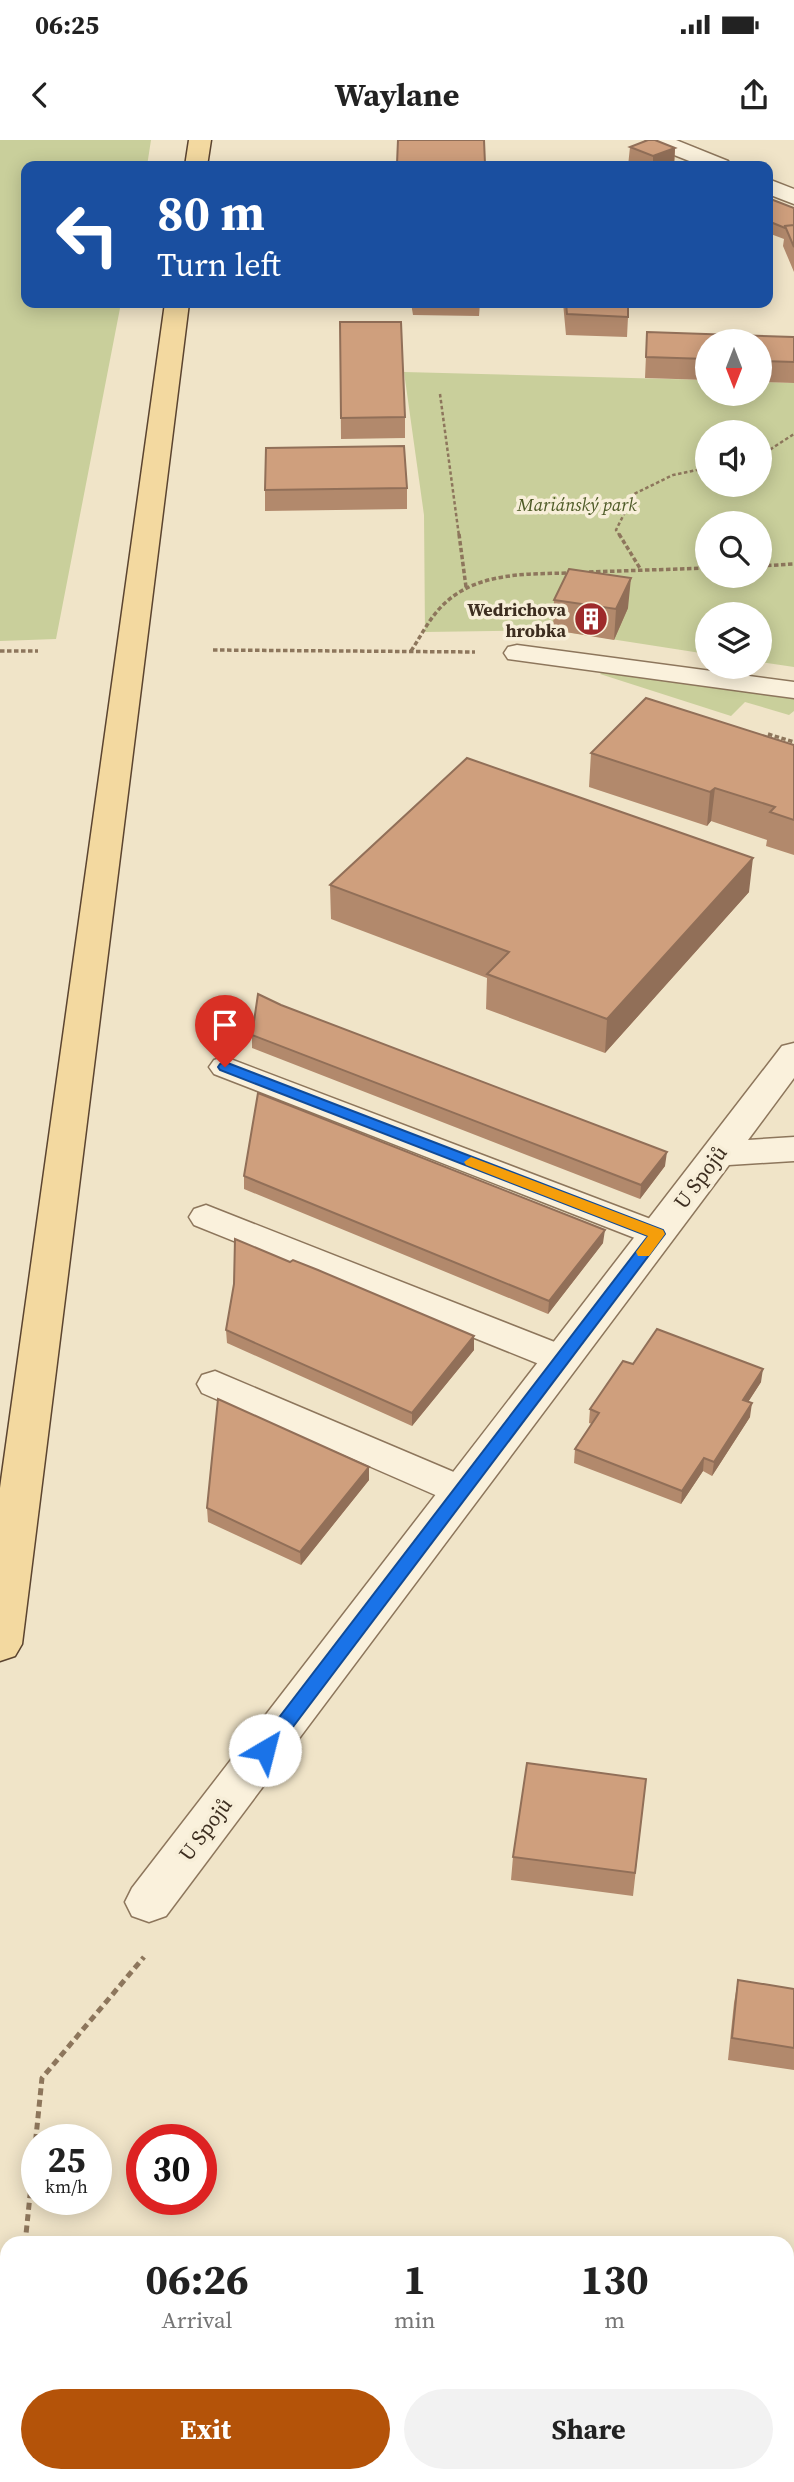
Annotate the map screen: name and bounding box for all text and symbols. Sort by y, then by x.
text: 06:25 [35,7,99,43]
text: Waylane [335,73,459,117]
icon: back [21,76,59,114]
icon: share [735,76,773,114]
text: 80 m [157,179,265,246]
icon: left [42,189,133,280]
text: Turn left [157,243,281,287]
north arrow [695,329,772,406]
map controls [695,329,772,679]
button: sound [695,420,772,497]
park label: Mariánský park [516,492,637,517]
button: search [695,511,772,588]
place label: Wedrichova hrobka [467,597,566,643]
building icon: Wedrichova hrobka [572,600,610,638]
button: layers [695,602,772,679]
pin [195,995,255,1067]
icon: arrive [206,1006,244,1044]
street label: U Spojů [667,1139,733,1215]
position arrow [228,1713,302,1787]
street label: U Spojů [172,1791,238,1867]
speed limit sign: 30 [126,2124,217,2215]
text: 25 [48,2136,85,2184]
text: km/h [45,2174,88,2199]
text: 06:26 [145,2250,249,2308]
text: 1 [403,2250,426,2308]
text: 130 [581,2250,649,2308]
text: Arrival [161,2304,232,2336]
text: min [394,2304,435,2336]
text: m [604,2304,625,2336]
button: Exit [21,2389,390,2469]
button: Share [404,2389,773,2469]

